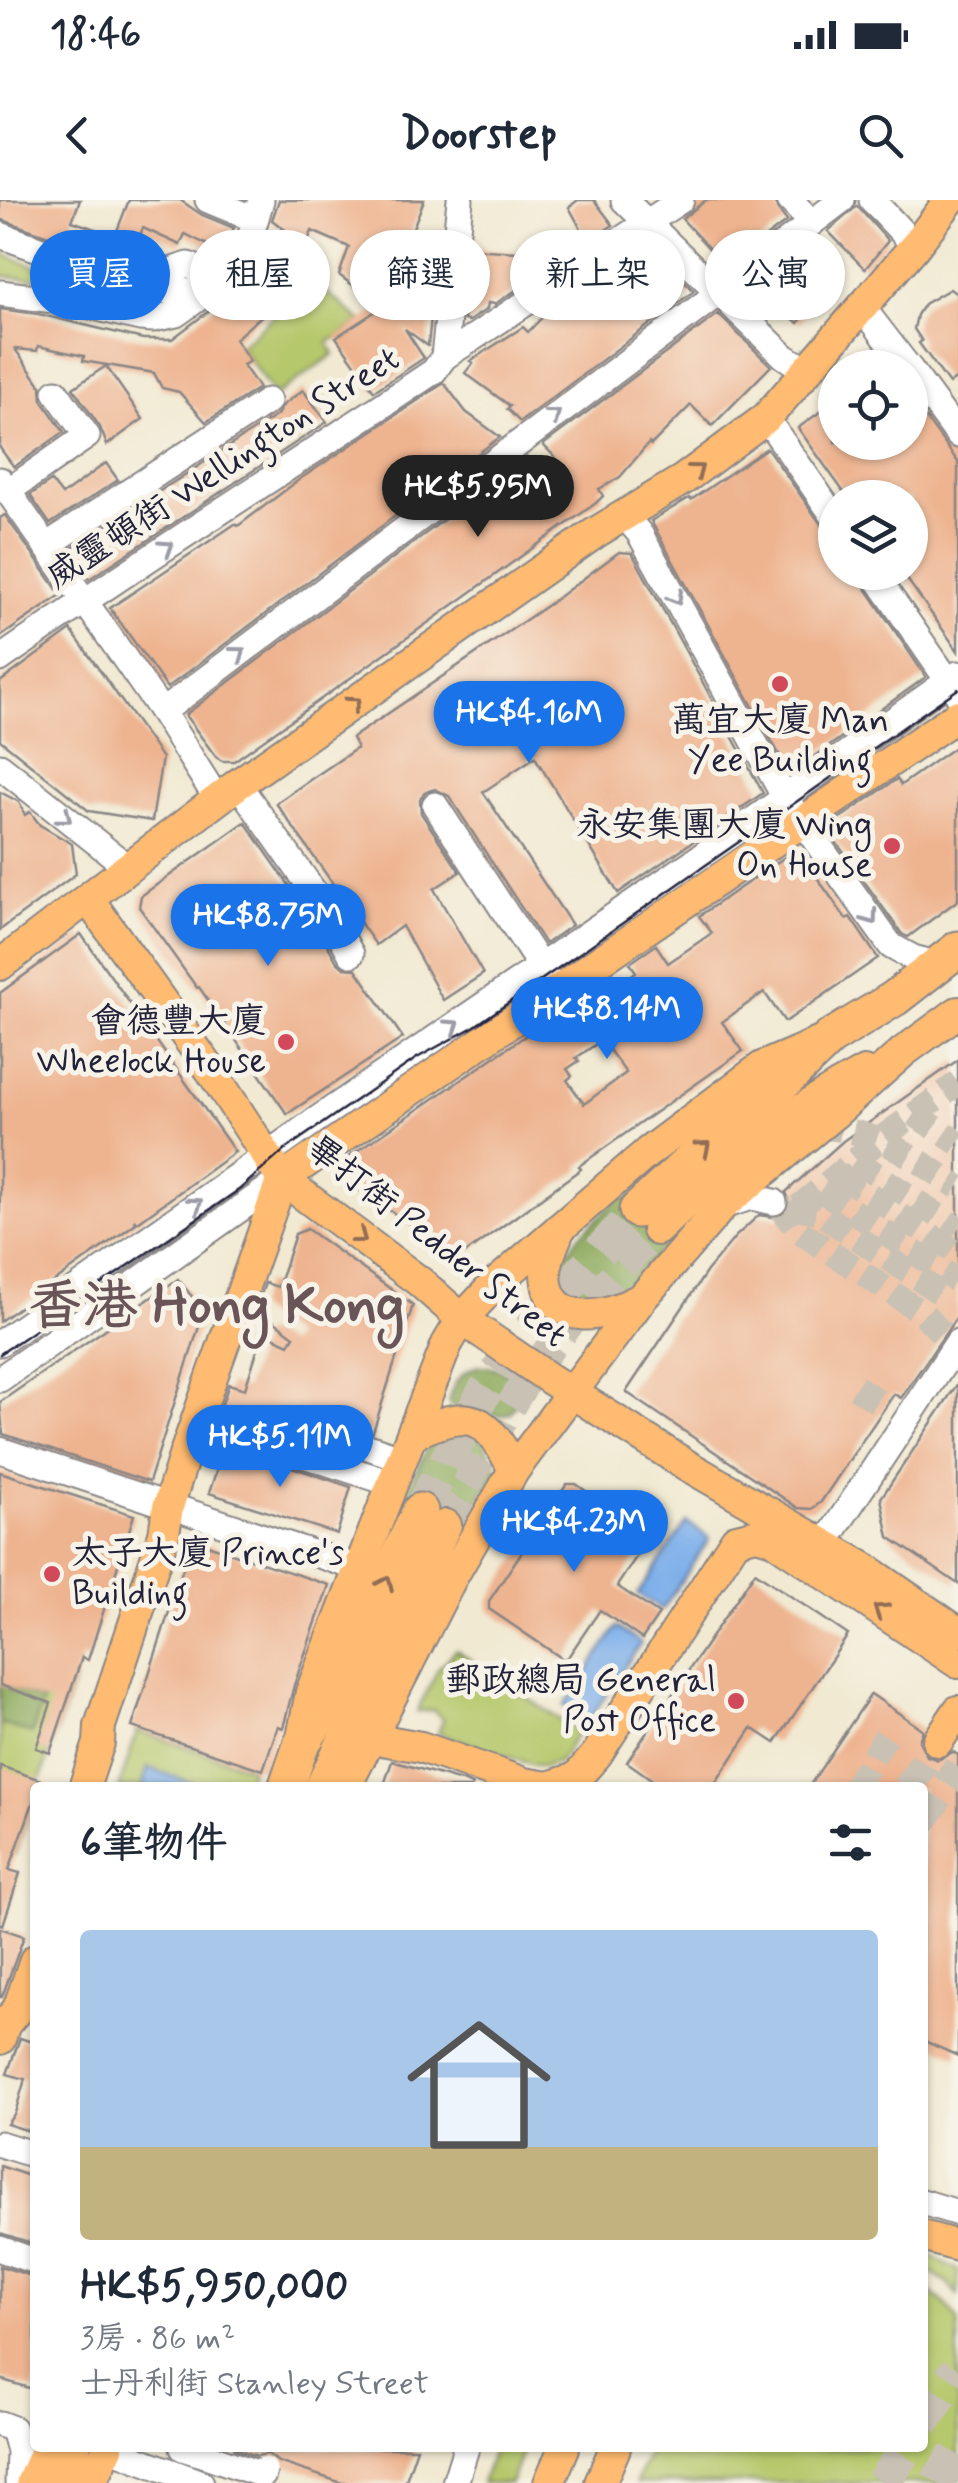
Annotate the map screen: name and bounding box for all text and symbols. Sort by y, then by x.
text: 18:46 [50,11,141,60]
text: Doorstep [400,106,558,165]
icon: back [50,108,105,163]
icon: search [853,108,908,163]
chip: 買屋 [30,230,170,320]
chip: 租屋 [190,230,330,320]
chip: 篩選 [350,230,490,320]
chip: 新上架 [510,230,685,320]
chip: 公寓 [705,230,845,320]
street label: 威靈頓街 Wellington Street [38,336,411,603]
map controls [818,350,928,590]
button: locate [818,350,928,460]
one-way arrow [543,409,561,426]
pin: HK$5.95M [375,455,581,540]
one-way arrow [686,464,704,481]
text: HK$5.95M [404,466,552,508]
button: layers [818,480,928,590]
one-way arrow [155,541,174,559]
one-way arrow [663,587,683,605]
one-way arrow [228,647,246,664]
marker: 萬宜大廈 Man Yee Building [769,673,791,695]
pin: HK$4.16M [426,681,632,766]
text: HK$4.16M [456,692,602,734]
one-way arrow [343,697,361,715]
place label: 萬宜大廈 Man Yee Building [671,698,889,788]
place label: 永安集團大廈 Wing On House [576,803,872,889]
one-way arrow [53,805,71,823]
marker: 永安集團大廈 Wing On House [881,835,903,857]
pin: HK$8.75M [165,884,371,969]
text: HK$8.75M [193,895,343,937]
one-way arrow [859,907,877,926]
pin: HK$8.14M [504,977,710,1062]
text: HK$8.14M [533,988,681,1030]
place label: 會德豐大廈 Wheelock House [36,999,266,1085]
one-way arrow [441,1020,460,1038]
marker: 會德豐大廈 Wheelock House [275,1031,297,1053]
street label: 畢打街 Pedder Street [296,1126,576,1358]
one-way arrow [693,1141,711,1159]
one-way arrow [185,1198,204,1216]
one-way arrow [349,1226,367,1243]
district label: 香港 Hong Kong [28,1272,404,1349]
pin: HK$5.11M [177,1405,383,1490]
text: HK$5.11M [208,1416,352,1458]
pin: HK$4.23M [471,1490,677,1575]
text: HK$4.23M [502,1501,646,1543]
place label: 太子大廈 Prince's Building [72,1531,344,1621]
marker: 太子大廈 Prince's Building [41,1563,63,1585]
one-way arrow [373,1575,393,1593]
one-way arrow [872,1604,890,1623]
place label: 郵政總局 General Post Office [446,1658,716,1744]
marker: 郵政總局 General Post Office [725,1690,747,1712]
icon: filters [823,1815,878,1870]
text: 6筆物件 [80,1817,228,1872]
icon: home [389,1995,569,2175]
text: HK$5,950,000 [80,2260,348,2315]
text: 3房 · 86 m² [80,2318,235,2360]
text: 士丹利街 Stanley Street [80,2363,429,2405]

